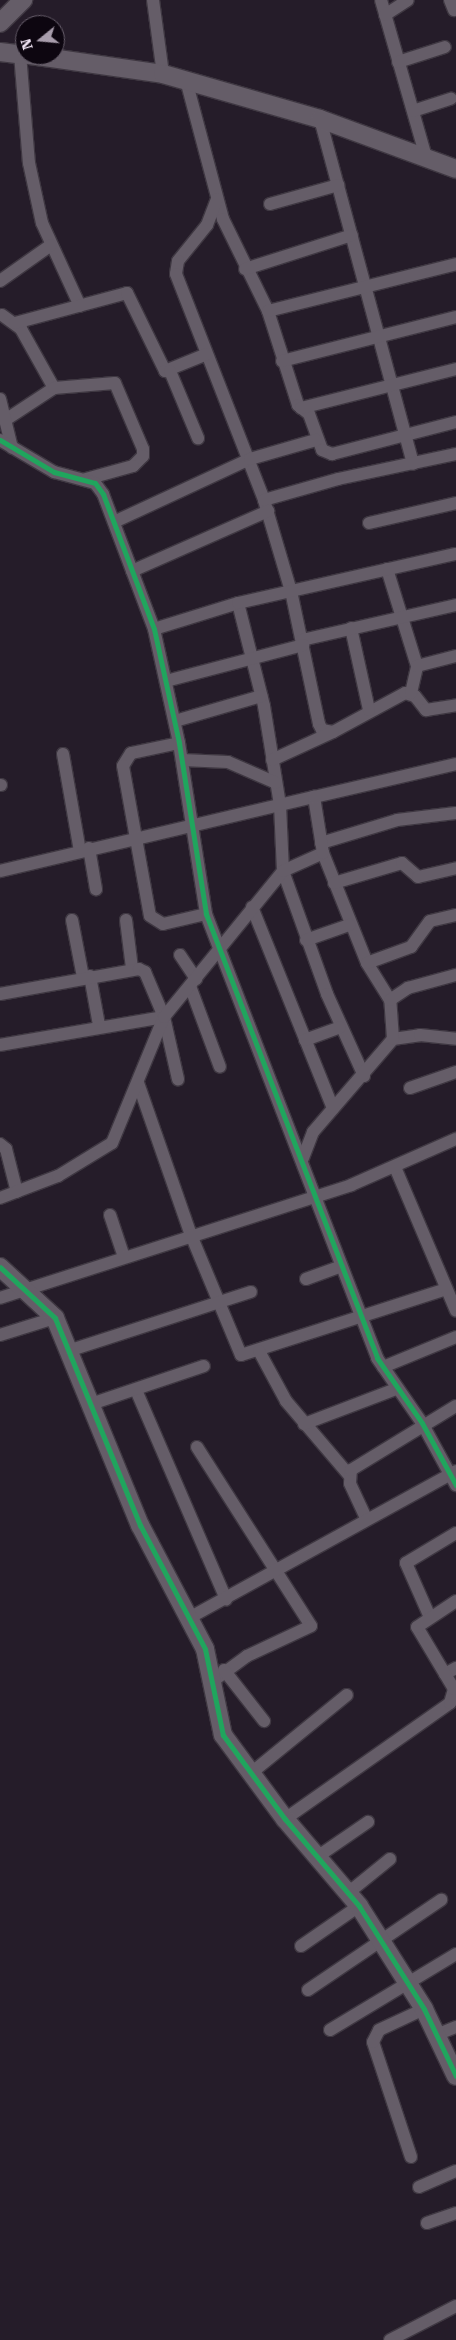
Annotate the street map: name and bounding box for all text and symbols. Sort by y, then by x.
north arrow [15,15,65,65]
text: N [17,37,36,52]

